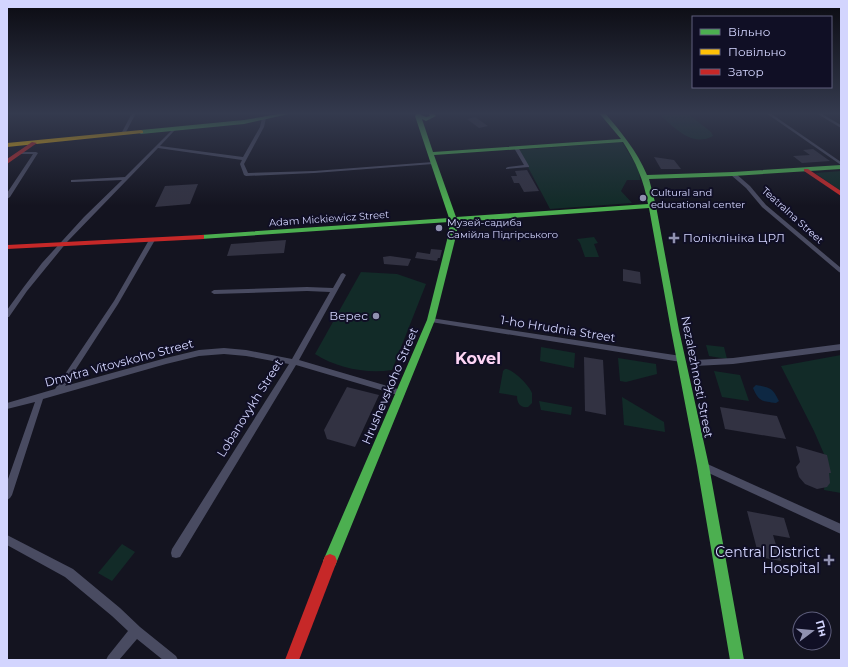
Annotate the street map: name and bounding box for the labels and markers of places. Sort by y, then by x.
place label: Cultural and educational center [651,186,745,211]
marker: Cultural and educational center [638,193,648,203]
place label: Музей-садиба Самійла Підгірського [447,216,558,241]
marker: Музей-садиба Самійла Підгірського [434,223,444,233]
place label: Поліклініка ЦРЛ [683,230,785,245]
marker: Поліклініка ЦРЛ [668,232,680,244]
place label: Верес [329,308,368,323]
marker: Верес [371,311,381,321]
place label: Central District Hospital [715,543,820,577]
marker: Central District Hospital [823,554,835,566]

